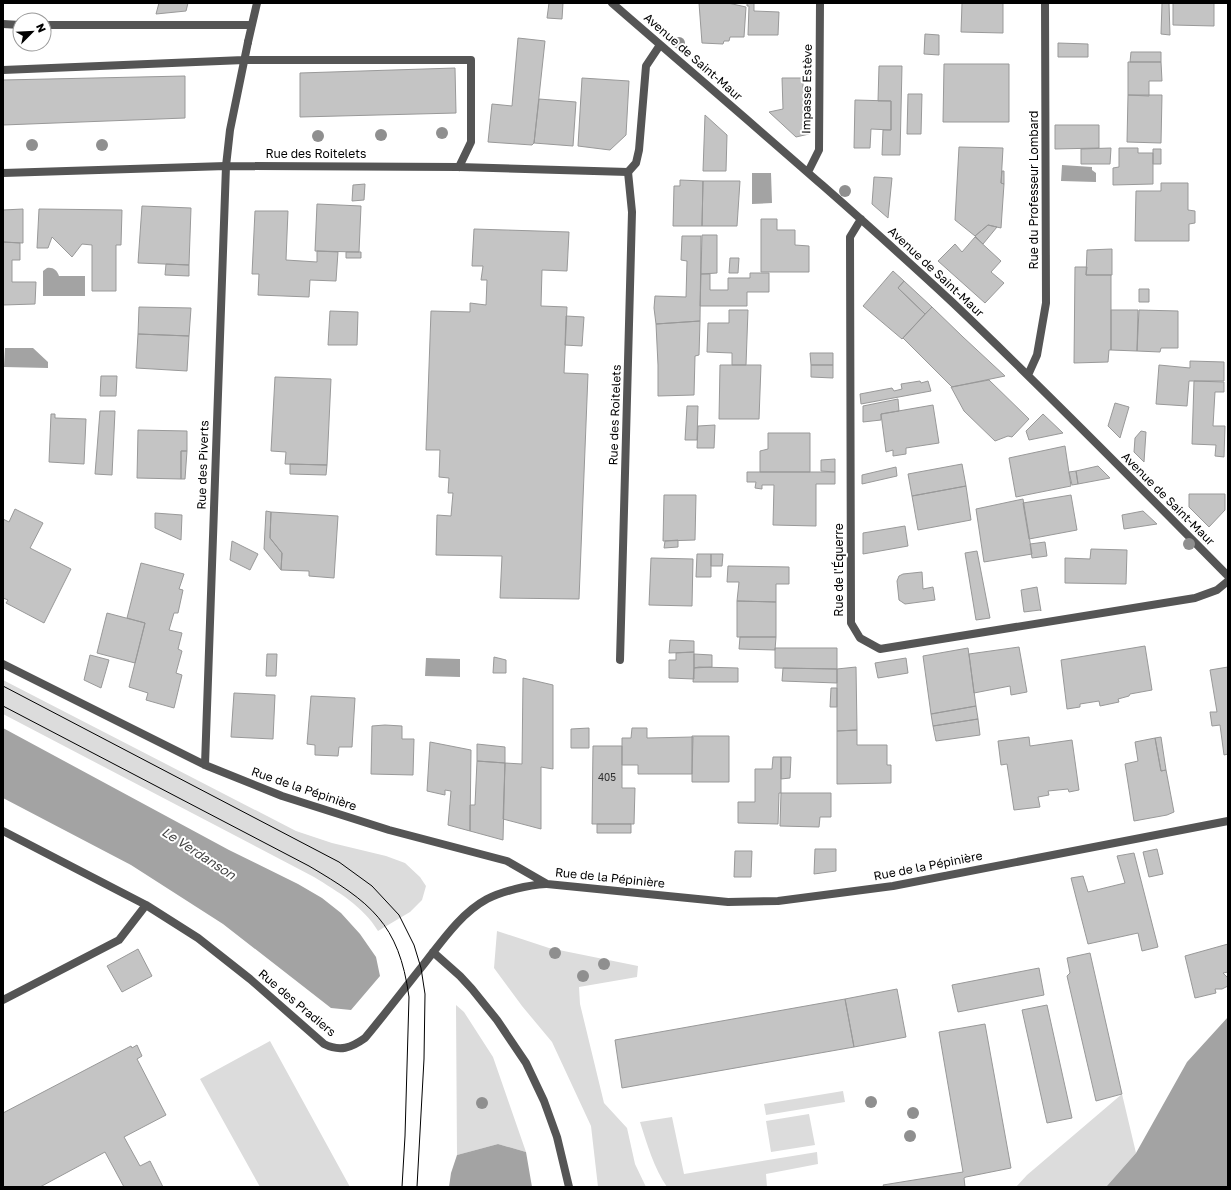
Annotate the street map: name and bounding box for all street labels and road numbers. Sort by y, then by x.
street label: Avenue de Saint-Maur [641,10,746,104]
street label: Impasse Estève [798,44,815,134]
street label: Rue du Professeur Lombard [1026,111,1041,269]
street label: Rue des Roitelets [266,146,366,161]
street label: Avenue de Saint-Maur [885,223,988,320]
street label: Rue des Roitelets [605,364,624,466]
street label: Rue des Piverts [193,420,212,510]
street label: Avenue de Saint-Maur [1119,449,1218,549]
street label: Rue de l'Équerre [831,523,846,617]
street label: Rue de la Pépinière [249,763,359,814]
street label: Rue de la Pépinière [872,848,984,883]
street label: Rue de la Pépinière [554,864,666,891]
street label: Rue des Pradiers [255,966,339,1039]

